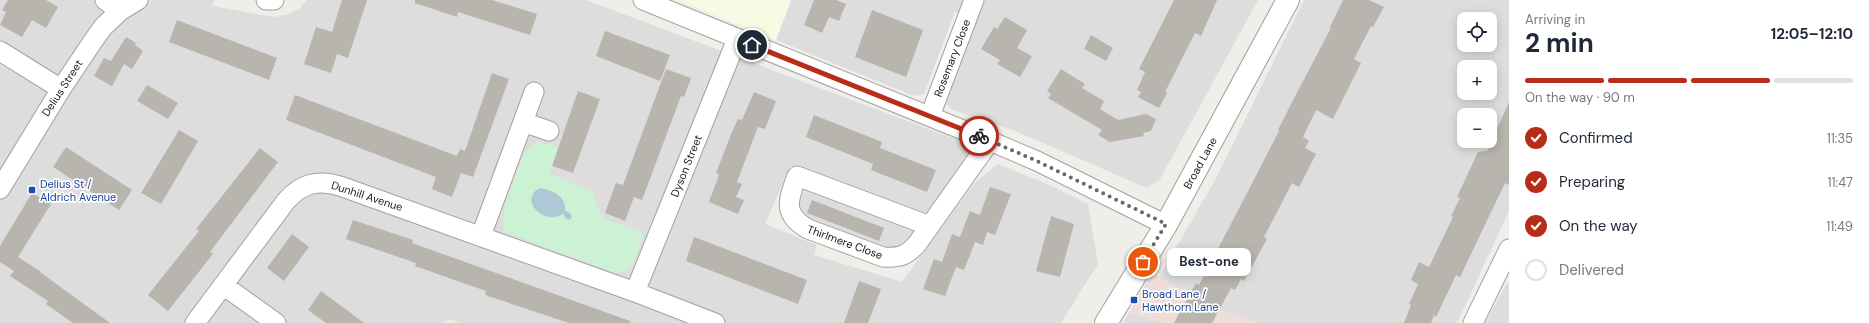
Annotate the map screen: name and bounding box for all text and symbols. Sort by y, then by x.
text: Arriving in [1525,11,1585,28]
map controls [1457,12,1497,148]
button: locate [1457,12,1497,52]
street label: Rosemary Close [931,17,973,99]
text: 12:05–12:10 [1771,24,1853,44]
text: 2 min [1525,26,1594,60]
pin [735,28,769,62]
icon: home [741,34,763,56]
street label: Delius Street [38,57,86,119]
button: + [1457,60,1497,100]
text: On the way · 90 m [1525,89,1635,106]
button: − [1457,108,1497,148]
courier [959,116,999,156]
icon: bike [968,125,990,147]
icon: check [1525,127,1547,149]
text: Confirmed [1559,128,1633,148]
text: 11:35 [1827,130,1853,147]
street label: Dyson Street [667,133,705,199]
street label: Broad Lane [1180,135,1220,191]
icon: check [1525,171,1547,193]
text: Preparing [1559,172,1625,192]
text: 11:47 [1827,174,1853,191]
place label: Delius St / Aldrich Avenue [40,177,116,204]
street label: Dunhill Avenue [329,178,405,214]
marker: Delius St / Aldrich Avenue [27,185,37,195]
icon: check [1525,215,1547,237]
text: On the way [1559,216,1638,236]
text: 11:49 [1826,218,1853,235]
street label: Thirlmere Close [805,222,885,262]
pin [1126,245,1160,279]
callout: Best-one [1167,248,1251,276]
icon: bag [1132,251,1154,273]
text: Best-one [1179,253,1239,270]
text: Delivered [1559,260,1624,280]
place label: Broad Lane / Hawthorn Lane [1142,287,1219,314]
marker: Broad Lane / Hawthorn Lane [1129,295,1139,305]

